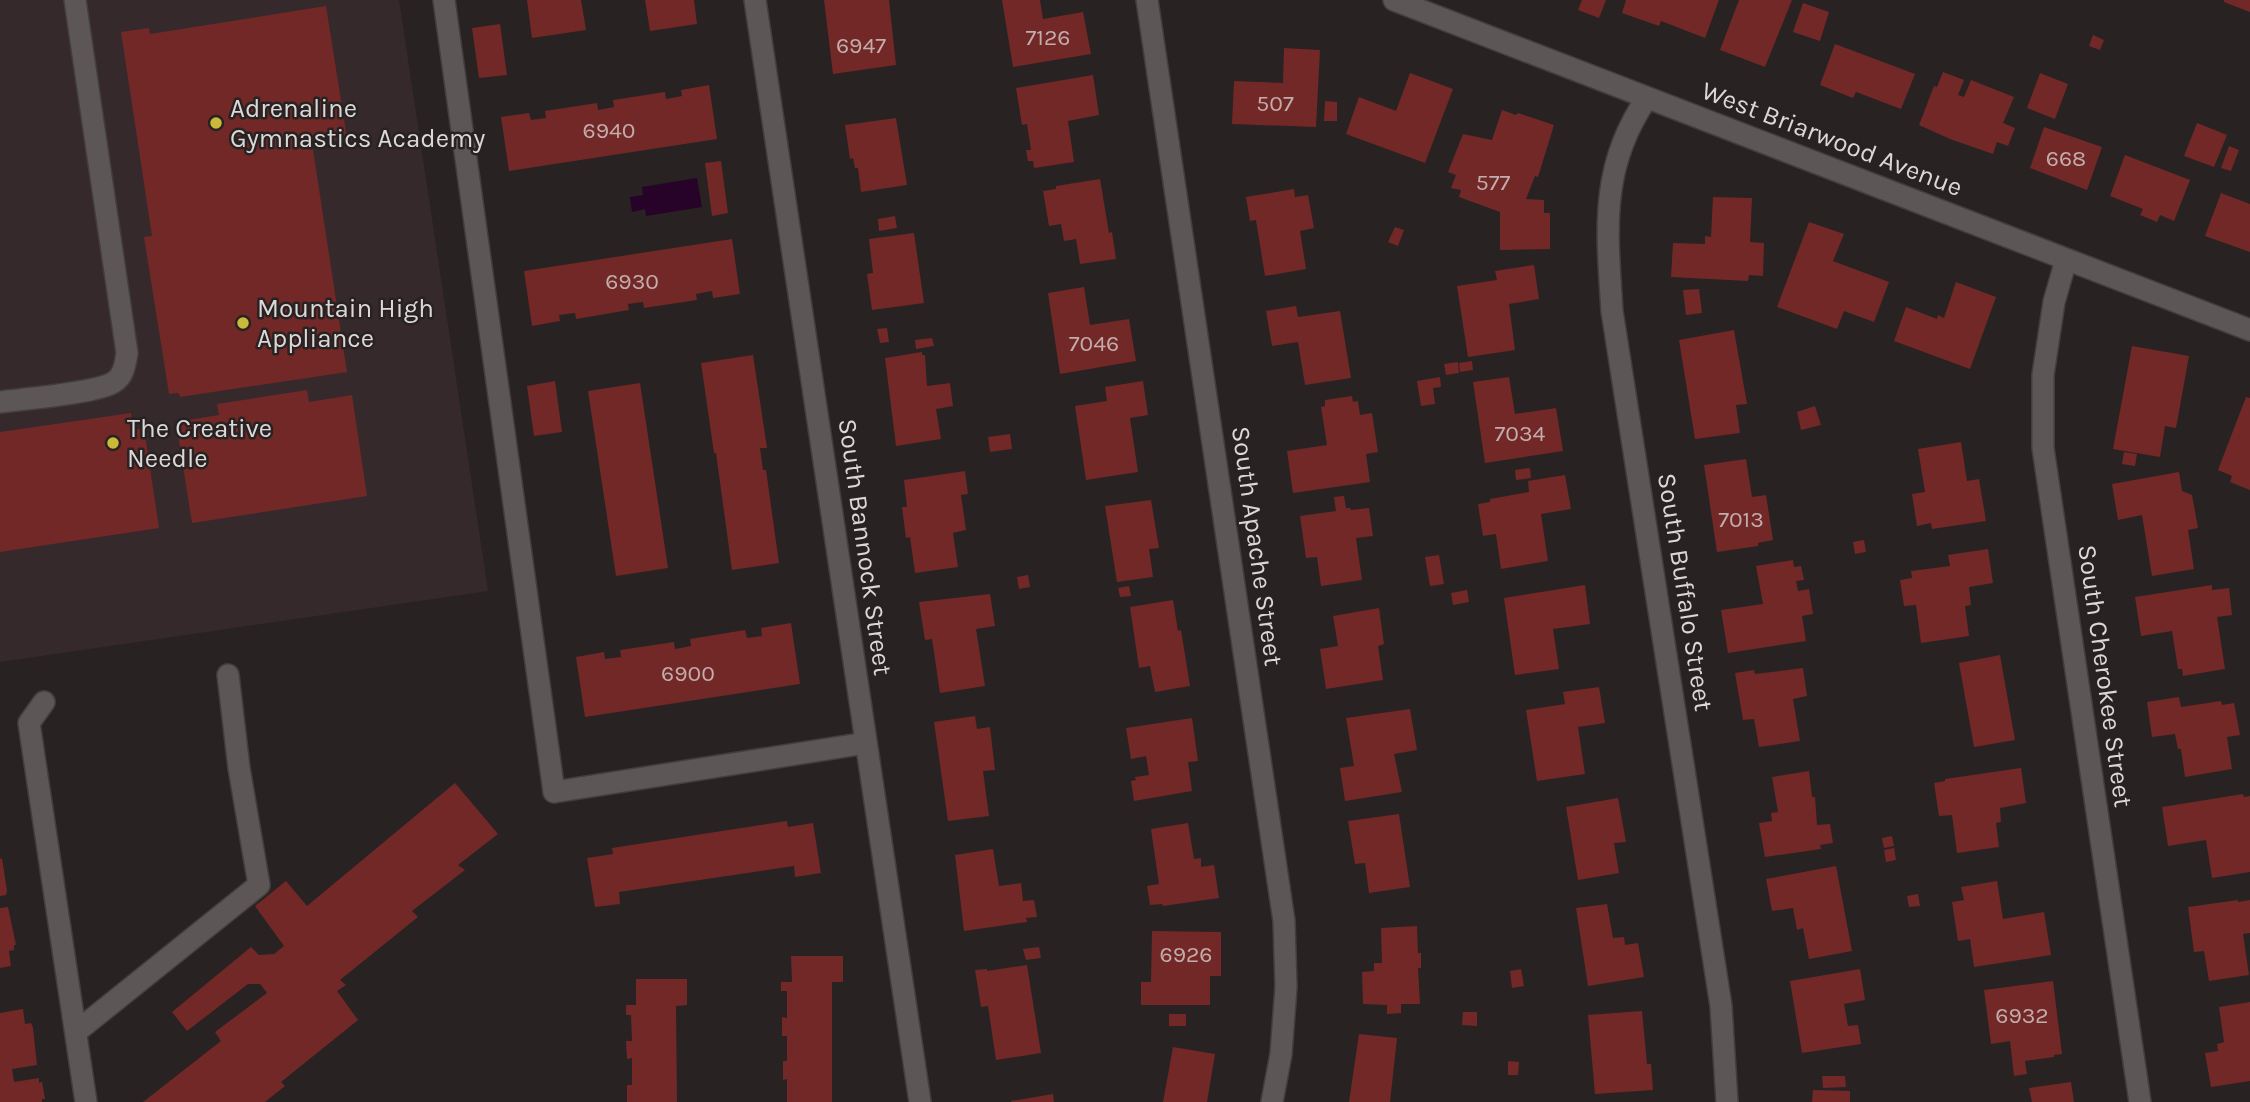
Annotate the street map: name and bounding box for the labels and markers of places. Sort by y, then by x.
place label: Adrenaline Gymnastics Academy [230,93,485,154]
marker: Adrenaline Gymnastics Academy [208,115,224,131]
place label: Mountain High Appliance [257,293,434,354]
marker: Mountain High Appliance [235,315,251,331]
place label: The Creative Needle [127,413,272,474]
marker: The Creative Needle [105,435,121,451]

